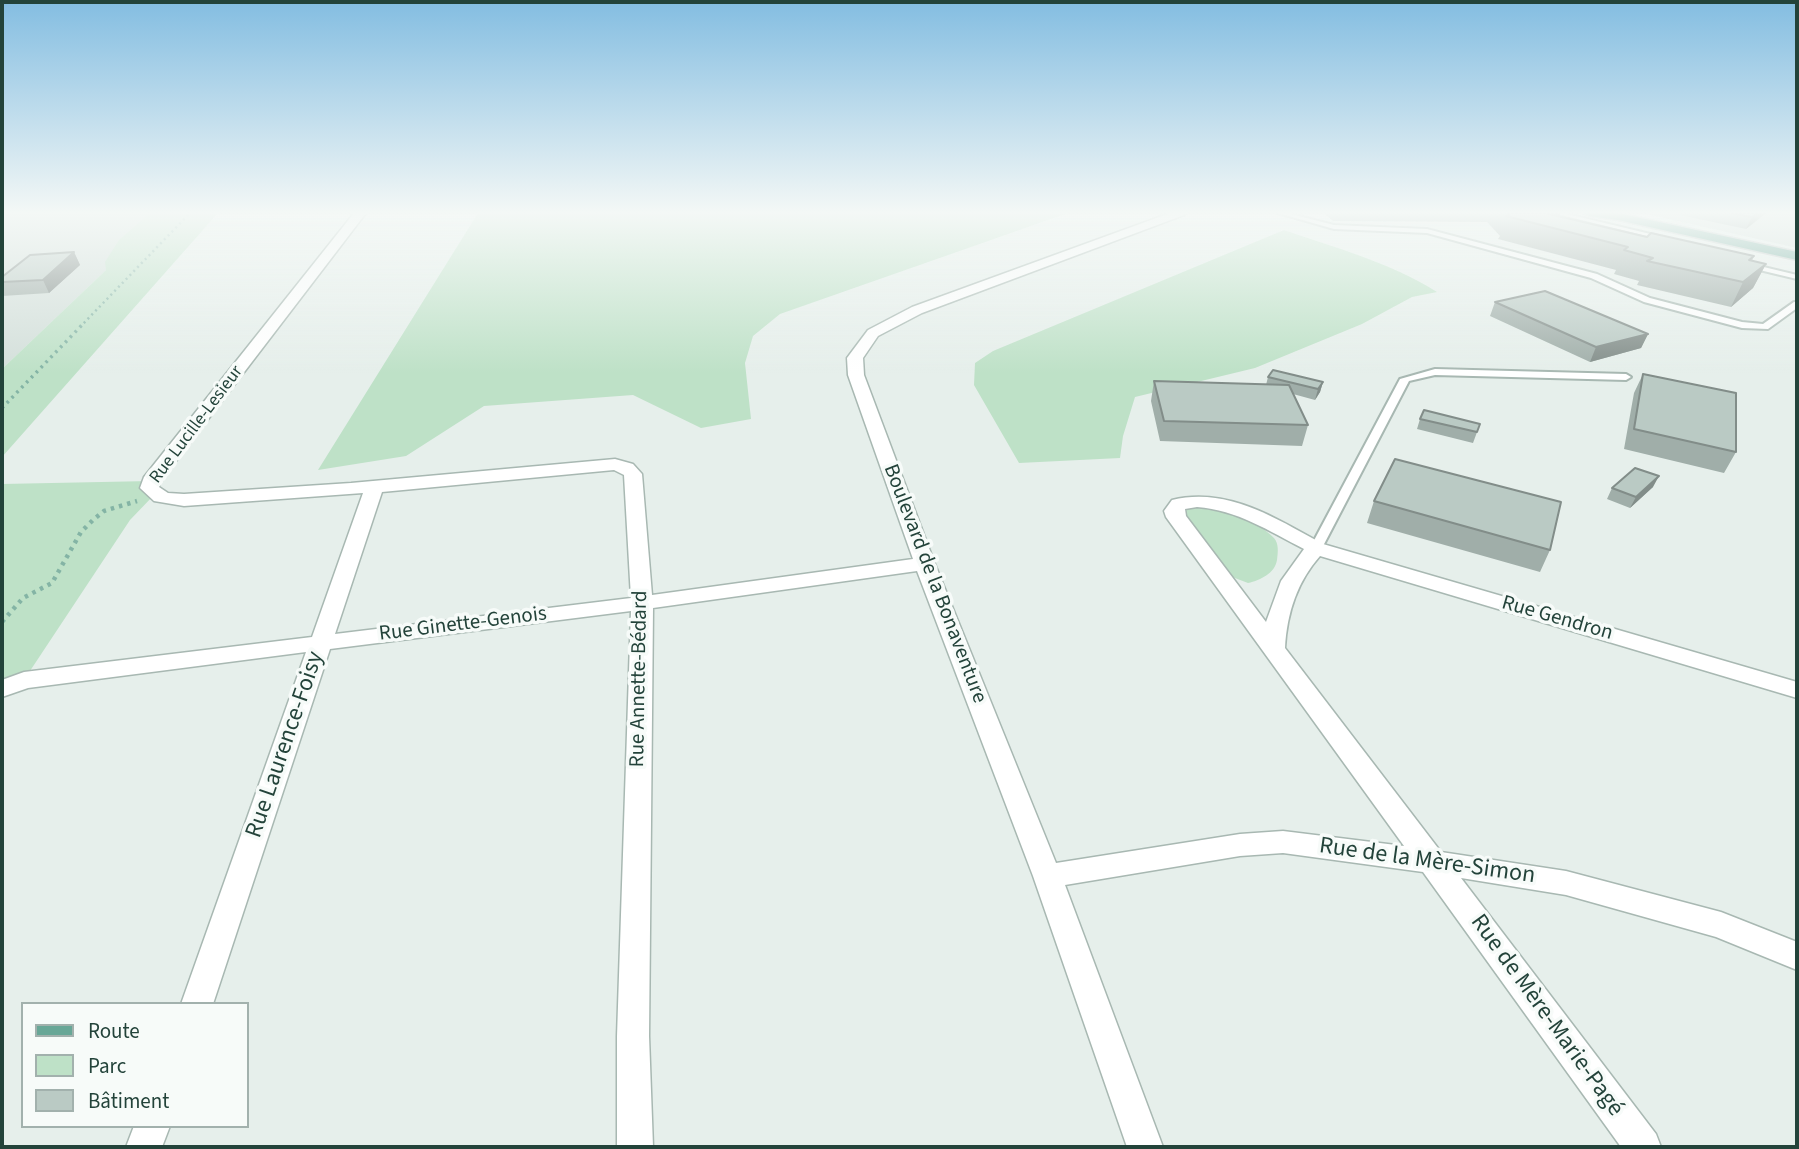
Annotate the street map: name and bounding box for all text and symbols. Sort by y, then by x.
street label: Rue Lucille-Lesieur [146,362,248,488]
street label: Boulevard de la Bonaventure [877,461,991,707]
street label: Rue Annette-Bédard [626,590,654,768]
street label: Rue Gendron [1499,591,1615,647]
street label: Rue Ginette-Genois [378,602,548,648]
street label: Rue Laurence-Foisy [241,648,331,842]
street label: Rue de la Mère-Simon [1317,833,1537,891]
street label: Rue de Mère-Marie-Pagé [1463,910,1629,1122]
legend [21,1002,248,1128]
text: Route [88,1016,140,1046]
text: Parc [88,1051,126,1081]
text: Bâtiment [88,1086,169,1116]

